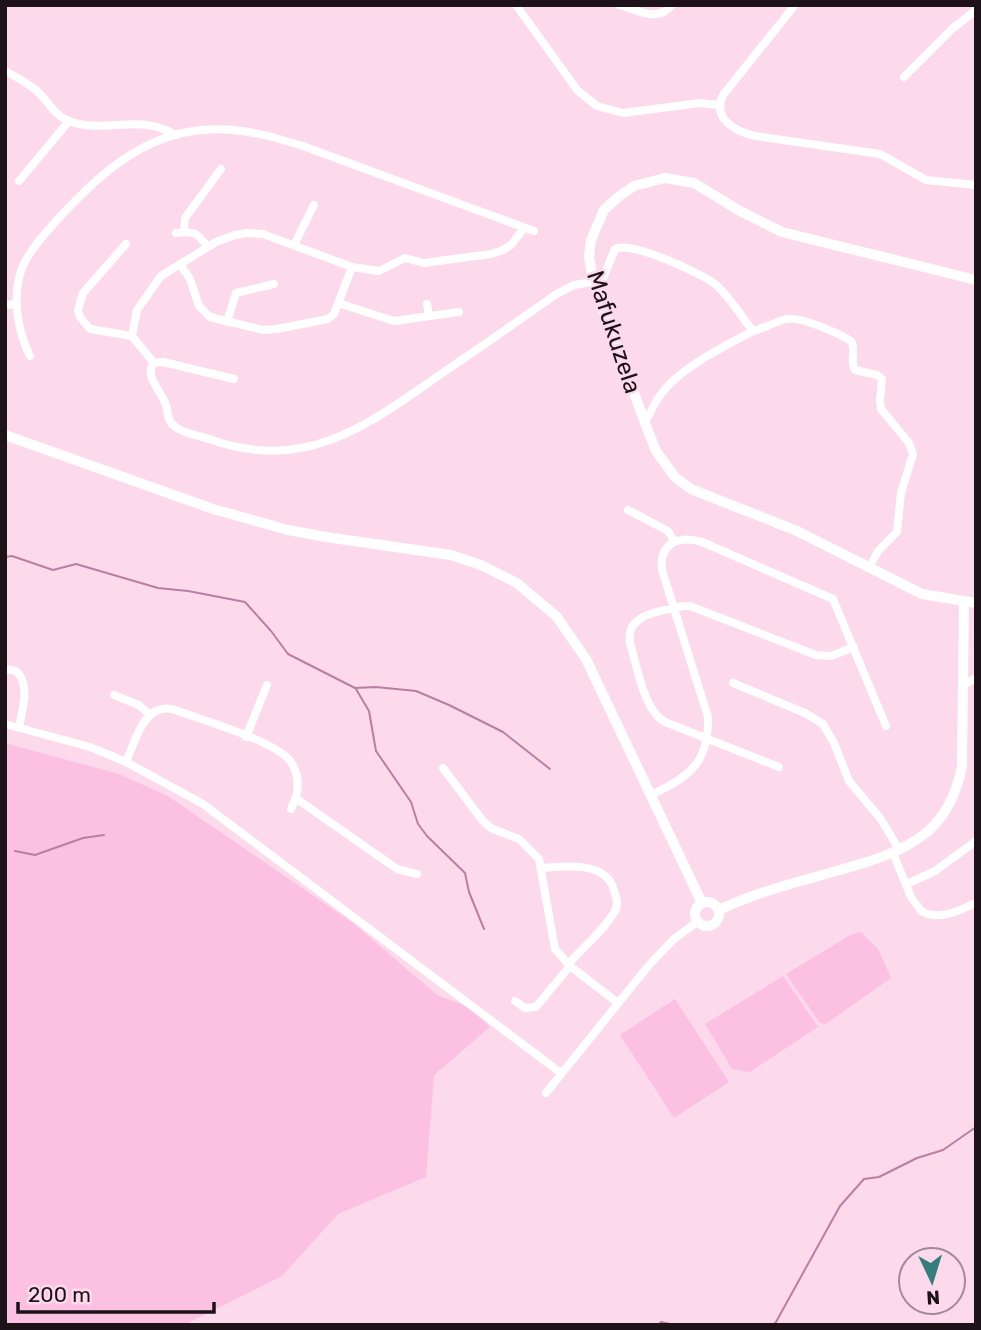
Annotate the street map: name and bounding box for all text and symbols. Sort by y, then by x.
street label: Mafukuzela [581,267,647,397]
north arrow [897,1246,967,1316]
scale bar [18,1270,214,1314]
text: 200 m [28,1282,91,1307]
text: N [926,1286,941,1309]

